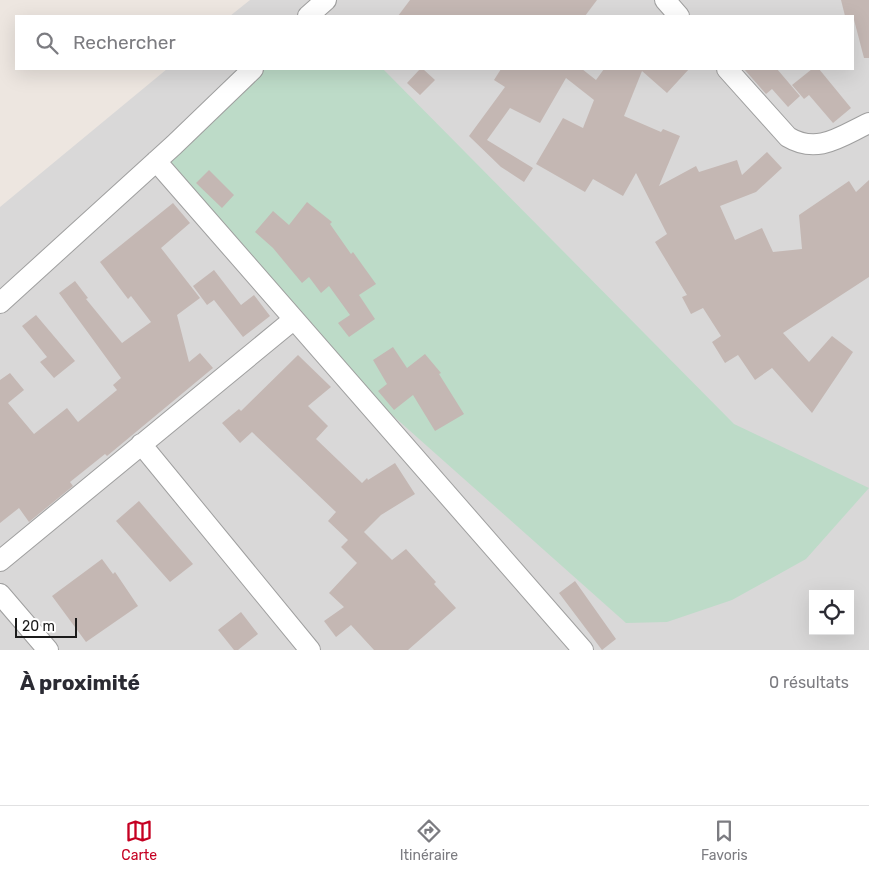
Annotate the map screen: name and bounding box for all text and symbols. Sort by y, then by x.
search box [15,15,854,70]
icon: search [33,29,61,57]
text: Rechercher [73,31,176,54]
map controls [809,590,854,635]
button: locate [809,590,854,635]
scale bar [15,615,78,638]
text: 20 m [22,618,55,635]
text: À proximité [20,670,140,695]
text: 0 résultats [769,673,849,692]
tab: Carte [121,817,157,864]
tab: Itinéraire [400,817,458,864]
tab: Favoris [701,817,748,864]

